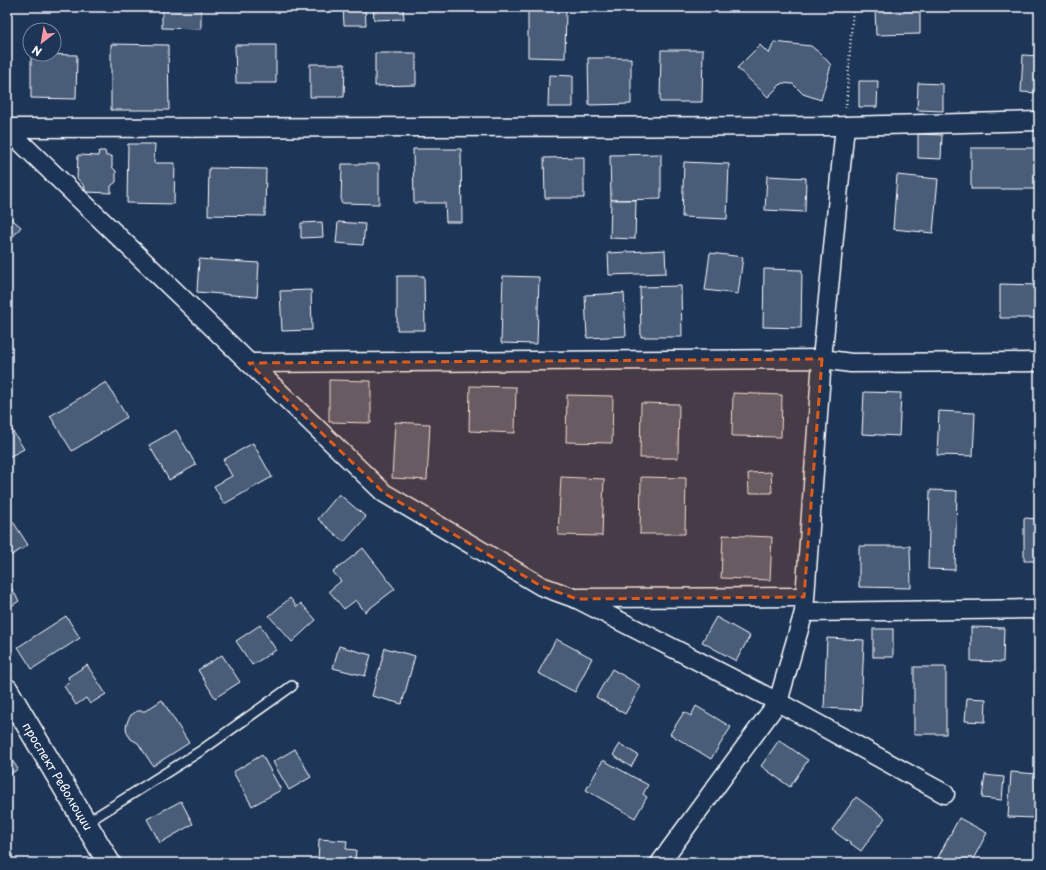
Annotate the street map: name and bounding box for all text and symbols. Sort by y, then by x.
north arrow [22,22,62,62]
text: N [28,41,45,61]
street label: проспект Революции [18,718,98,834]

